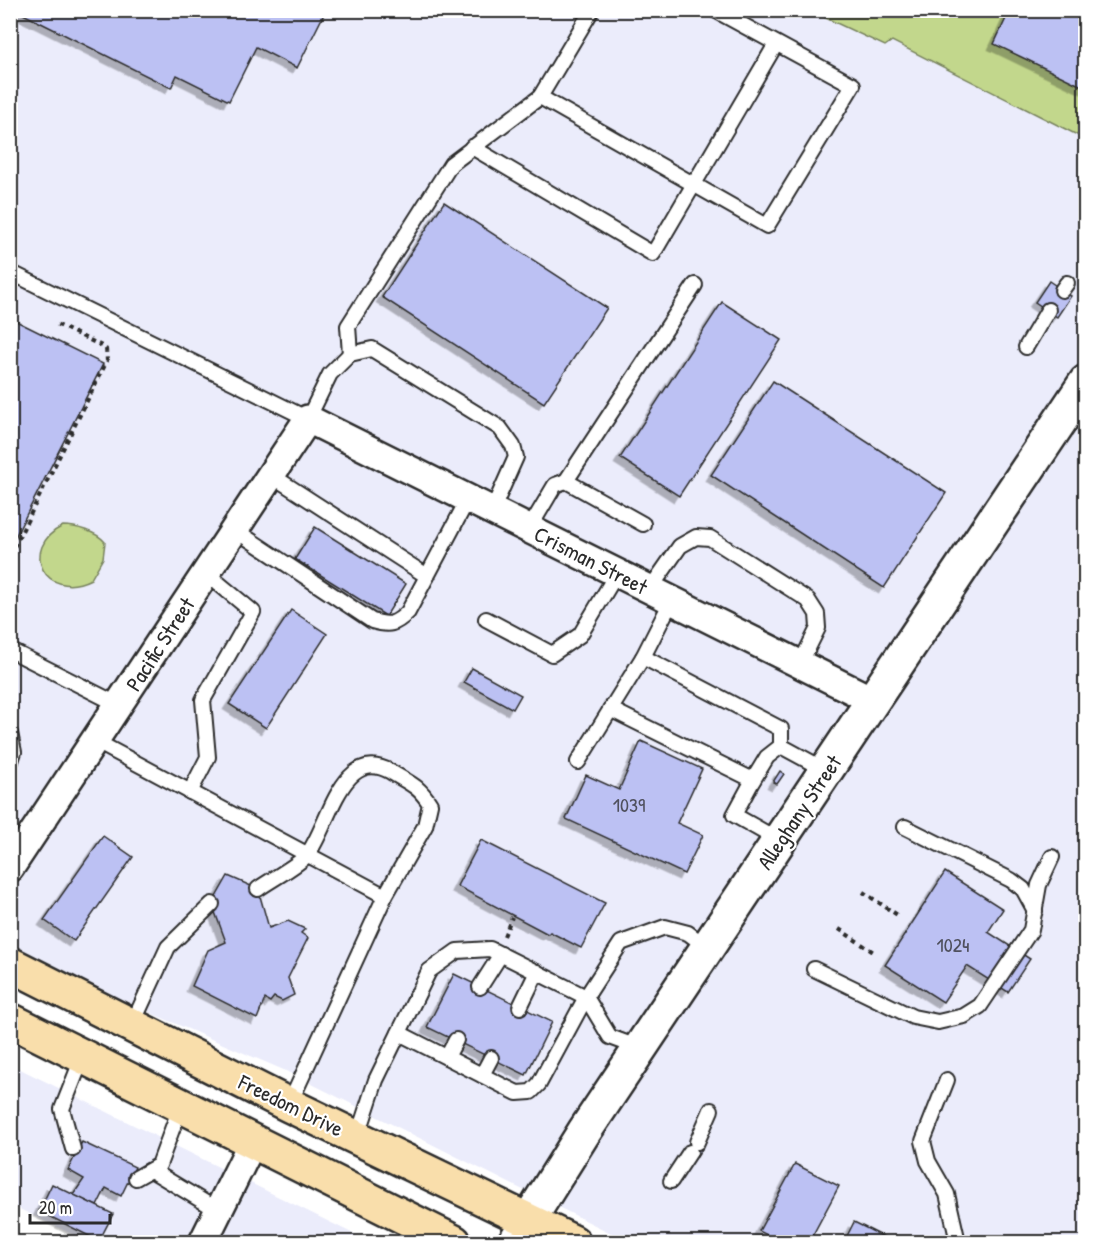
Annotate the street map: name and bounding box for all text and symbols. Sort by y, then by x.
street label: Crisman Street [529,519,653,602]
street label: Pacific Street [118,591,202,697]
street label: Alleghany Street [750,748,849,875]
house number: 1039 [613,791,645,818]
house number: 1024 [936,931,970,958]
street label: Freedom Drive [233,1066,349,1143]
scale bar [30,1187,110,1225]
text: 20 m [39,1195,72,1220]

